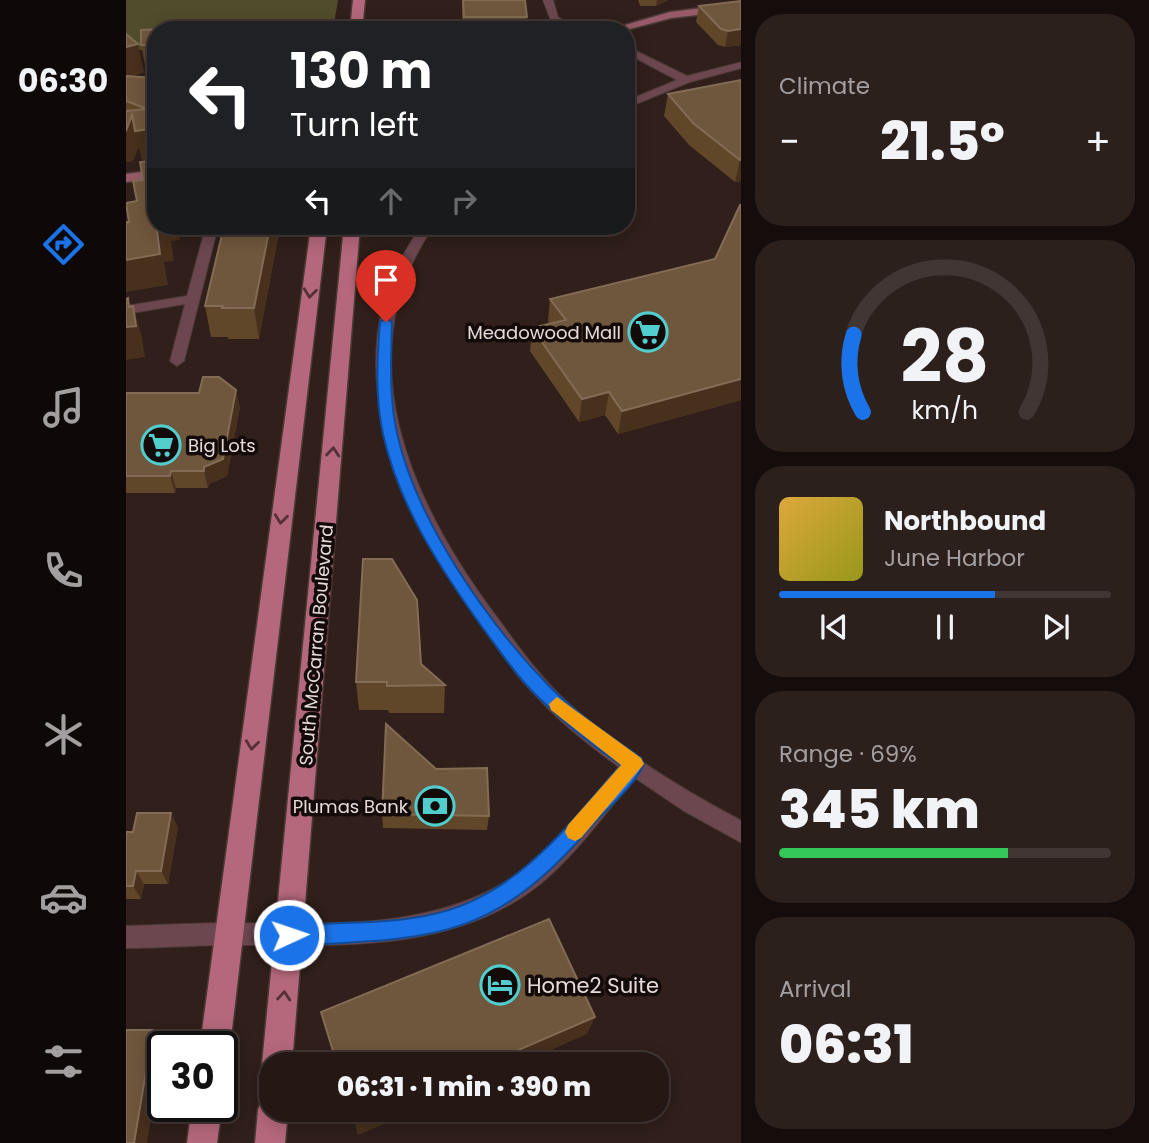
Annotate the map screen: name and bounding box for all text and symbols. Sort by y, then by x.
text: 130 m [290,37,432,105]
icon: left [175,49,266,140]
text: 06:30 [18,58,108,103]
text: Climate [779,70,870,102]
text: Turn left [290,102,419,147]
text: 21.5° [880,105,1005,178]
text: − [779,115,800,168]
text: + [1085,115,1111,168]
icon: left [299,182,337,220]
icon: ahead [372,182,410,220]
icon: right [445,182,483,220]
icon: directions [39,220,88,269]
pin [356,250,416,322]
icon: arrive [367,261,405,299]
one-way arrow [302,288,317,299]
text: 28 [901,306,989,407]
supermarket icon: Meadowood Mall [627,311,669,353]
place label: Meadowood Mall [467,320,621,345]
icon: music [39,383,88,432]
text: km/h [912,392,978,427]
supermarket icon: Big Lots [140,424,182,466]
place label: Big Lots [188,433,256,458]
one-way arrow [325,446,340,457]
text: Northbound [884,503,1046,539]
one-way arrow [273,513,288,525]
street label: South McCarran Boulevard [293,524,339,766]
text: June Harbor [884,542,1025,574]
icon: phone [39,546,88,595]
icon: previous [815,608,853,646]
icon: pause [926,608,964,646]
icon: next [1037,608,1075,646]
icon: climate [39,710,88,759]
text: Range · 69% [779,738,917,770]
one-way arrow [245,739,260,751]
text: 345 km [779,773,980,846]
bank icon: Plumas Bank [414,785,456,827]
place label: Plumas Bank [293,794,409,819]
icon: car [39,873,88,922]
position arrow [252,898,326,972]
hotel icon: Home2 Suite [479,964,521,1006]
place label: Home2 Suite [527,971,659,1000]
text: Arrival [779,973,851,1005]
one-way arrow [276,990,291,1002]
text: 06:31 [779,1008,914,1081]
speed limit sign: 30 [147,1031,238,1122]
icon: filters [39,1037,88,1086]
text: 06:31 · 1 min · 390 m [337,1069,591,1105]

